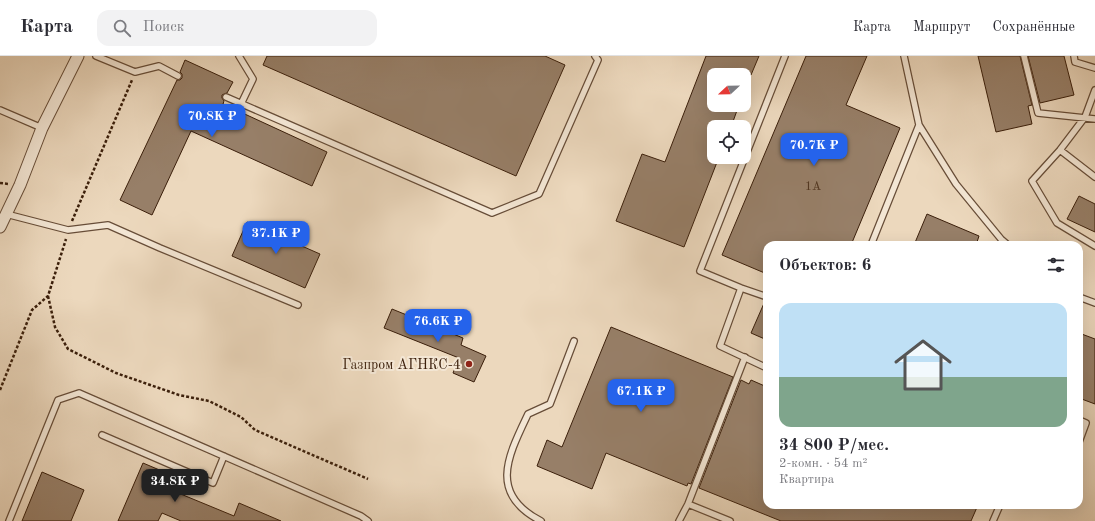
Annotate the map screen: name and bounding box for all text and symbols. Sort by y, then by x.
search box [97,10,377,46]
icon: search [111,17,133,39]
text: Карта [20,18,73,37]
text: Поиск [143,20,184,35]
text: Карта [853,20,891,34]
text: Маршрут [913,20,970,34]
text: Сохранённые [992,20,1075,34]
north arrow [707,68,751,112]
map controls [707,68,751,164]
pin: 70.8K ₽ [175,104,249,138]
text: 70.8K ₽ [187,110,237,123]
button: locate [707,120,751,164]
pin: 70.7K ₽ [777,133,851,167]
text: 70.7K ₽ [789,139,839,152]
house number: 1А [805,181,821,193]
pin: 37.1K ₽ [239,221,313,255]
text: 37.1K ₽ [251,227,301,240]
icon: filters [1045,254,1067,276]
text: Объектов: 6 [779,257,871,274]
pin: 76.6K ₽ [401,309,475,343]
text: 76.6K ₽ [413,315,463,328]
icon: home [887,329,959,401]
place label: Газпром АГНКС-4 [342,358,461,372]
marker: Газпром АГНКС-4 [464,359,474,369]
pin: 67.1K ₽ [604,379,678,413]
text: 67.1K ₽ [616,385,666,398]
text: 34 800 ₽/мес. [779,437,889,454]
text: 2-комн. · 54 m² [779,457,867,470]
pin: 34.8K ₽ [138,469,212,503]
text: Квартира [779,473,834,486]
text: 34.8K ₽ [150,475,200,488]

